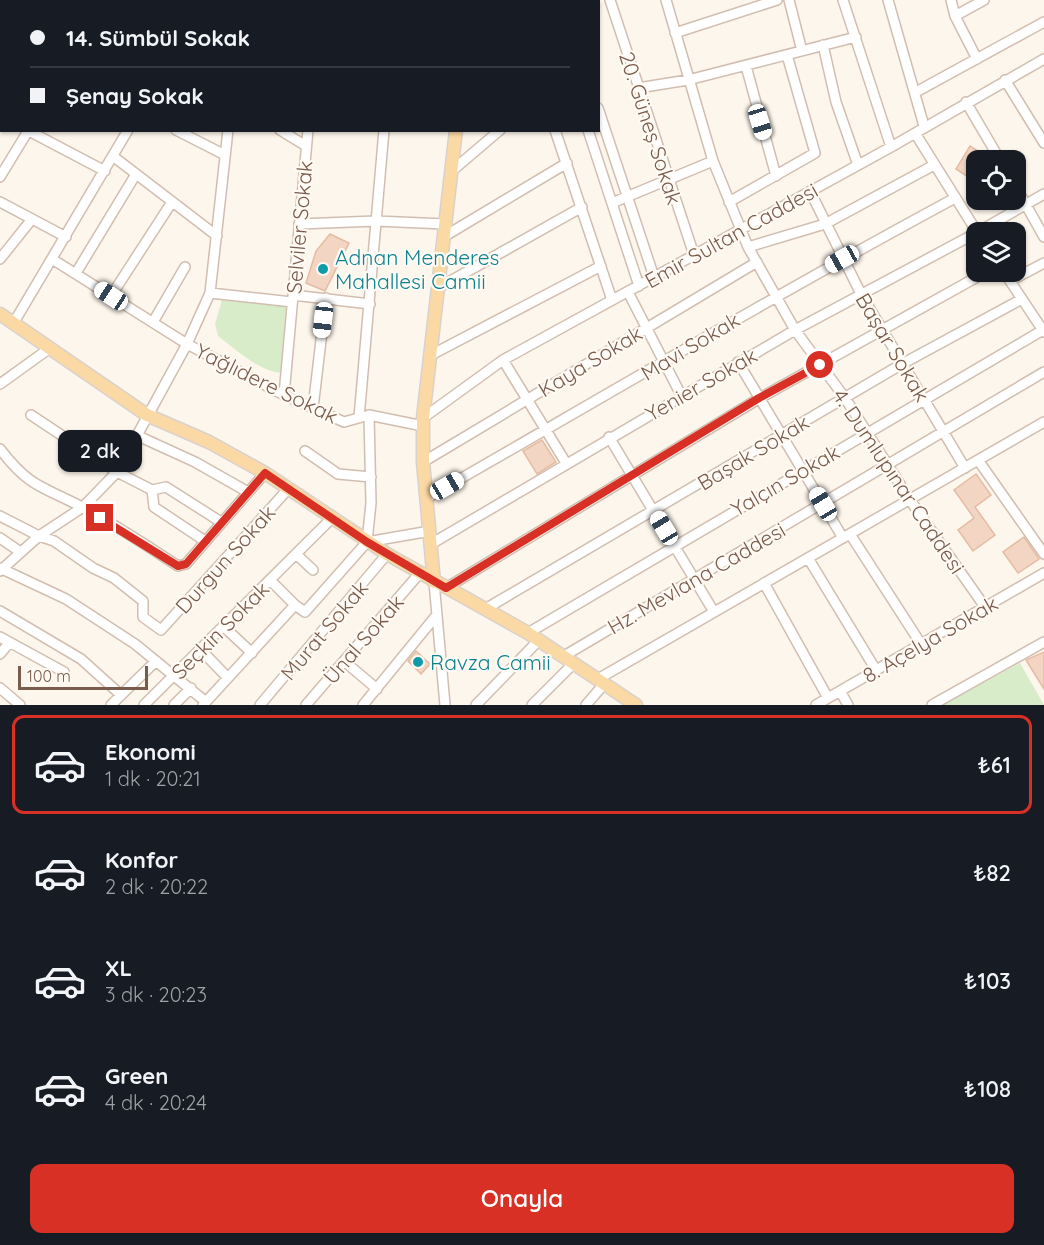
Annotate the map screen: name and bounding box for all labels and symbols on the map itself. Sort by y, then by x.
street label: 20. Güneş Sokak [614,48,688,208]
car [746,102,774,142]
street label: Selviler Sokak [280,159,318,295]
street label: Emir Sultan Caddesi [640,177,822,293]
car [822,242,862,276]
place label: Adnan Menderes Mahallesi Camii [335,244,499,294]
marker: Adnan Menderes Mahallesi Camii [316,262,330,276]
car [91,279,131,313]
street label: Başar Sokak [850,288,936,406]
car [312,301,334,339]
street label: Mavi Sokak [636,306,744,386]
street label: Kaya Sokak [533,320,647,402]
street label: Yağlıdere Sokak [191,337,343,429]
street label: Yenier Sokak [641,342,761,426]
route start [806,351,833,378]
street label: 4. Dumlupınar Caddesi [827,384,971,578]
street label: Başak Sokak [692,409,814,495]
callout: 2 dk [58,431,142,473]
street label: Yalçın Sokak [726,438,844,522]
car [427,469,467,503]
car [806,484,840,524]
street label: Durgun Sokak [169,499,281,619]
route end [86,504,113,531]
car [647,508,681,548]
street label: Hz. Mevlana Caddesi [602,516,790,640]
street label: Murat Sokak [275,575,373,685]
street label: Seçkin Sokak [166,576,274,684]
street label: Ünal Sokak [317,589,409,689]
street label: 8. Açelya Sokak [858,590,1002,688]
place label: Ravza Camii [430,649,551,675]
marker: Ravza Camii [411,655,425,669]
scale bar [18,663,148,690]

